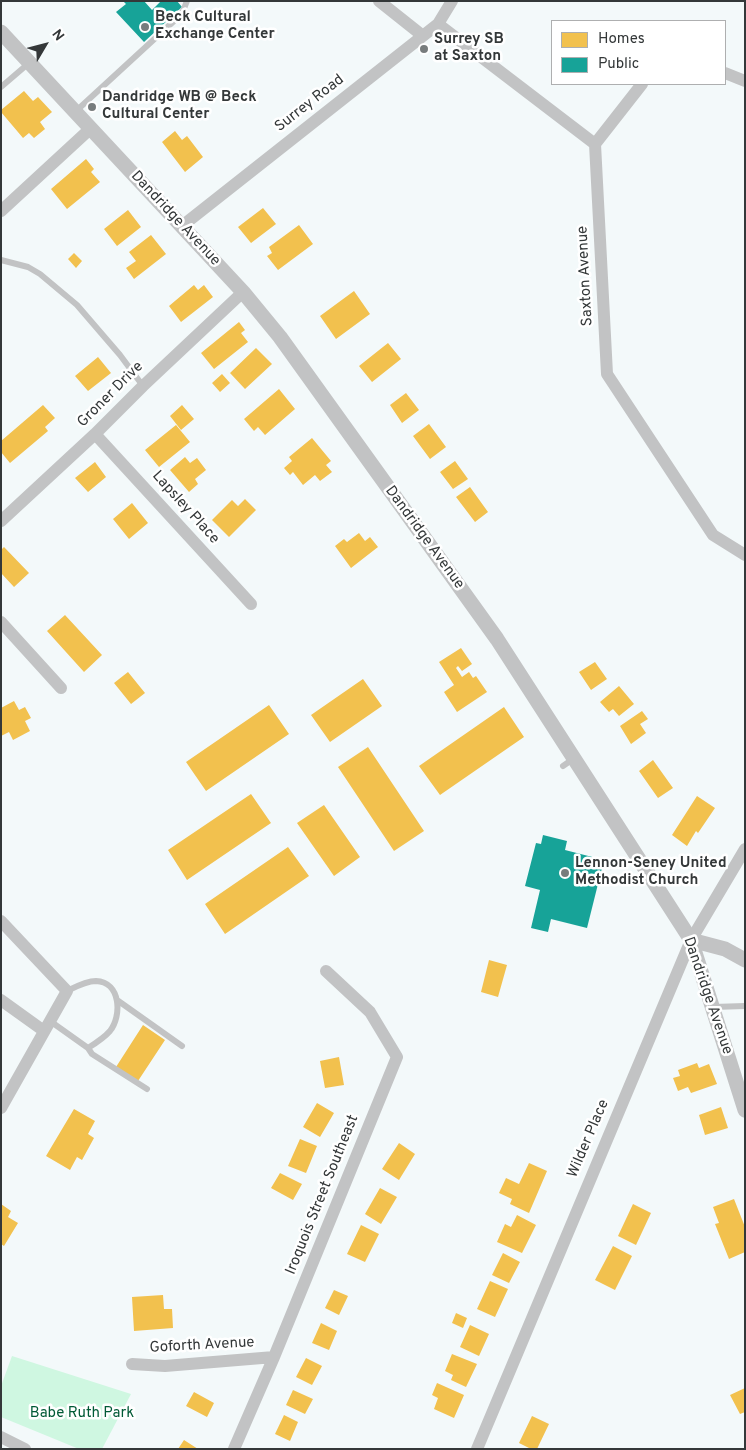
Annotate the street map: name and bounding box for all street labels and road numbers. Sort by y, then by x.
street label: Surrey Road [272,71,348,137]
street label: Dandridge Avenue [126,168,224,270]
street label: Saxton Avenue [574,225,598,327]
street label: Groner Drive [74,358,148,432]
street label: Lapsley Place [147,468,223,548]
street label: Dandridge Avenue [380,483,468,593]
street label: Dandridge Avenue [678,935,736,1057]
street label: Wilder Place [564,1097,614,1181]
street label: Iroquois Street Southeast [283,1113,363,1277]
street label: Goforth Avenue [149,1334,255,1358]

